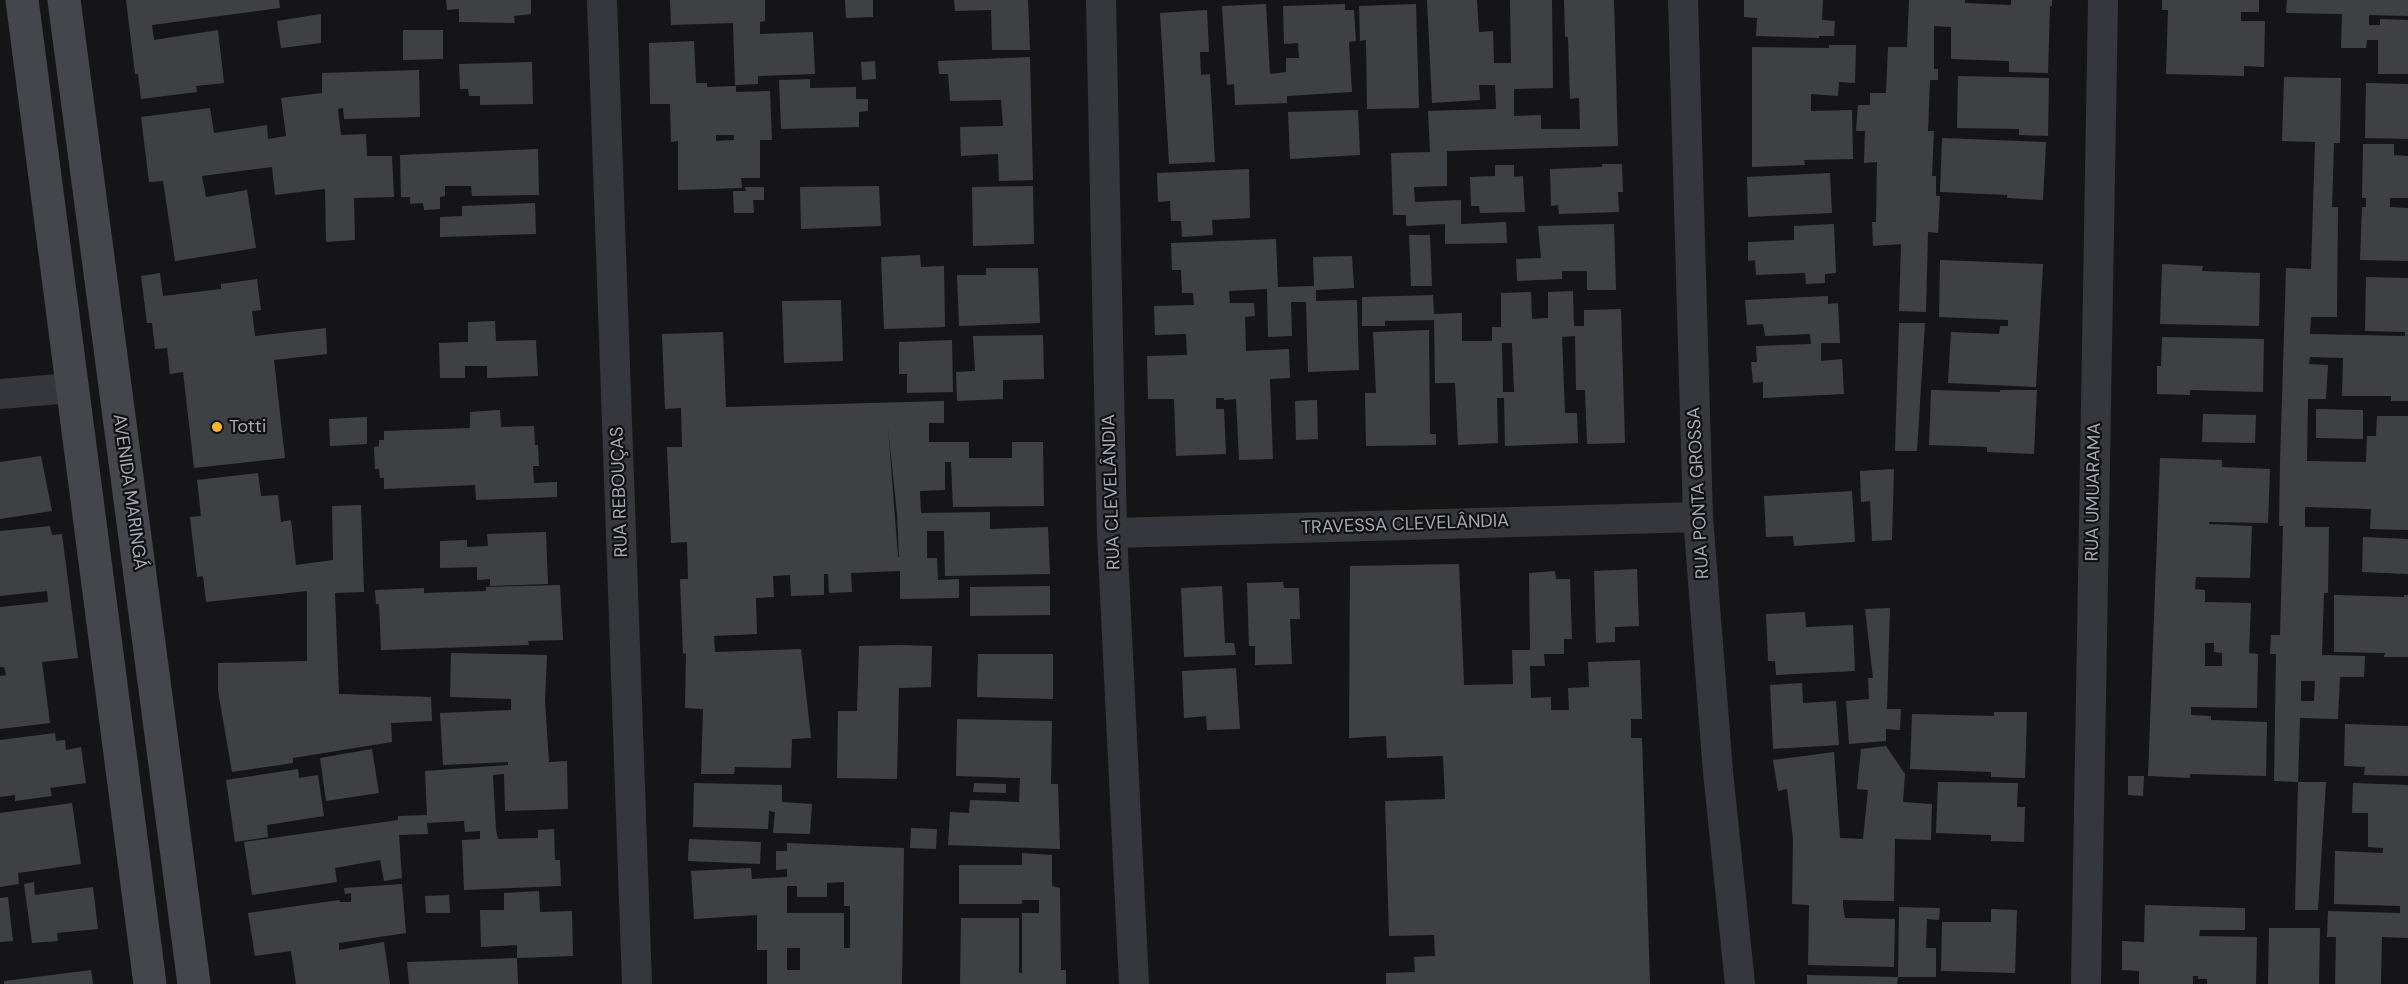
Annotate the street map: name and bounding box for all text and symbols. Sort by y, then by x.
street label: RUA PONTA GROSSA [1684,407,1714,579]
street label: AVENIDA MARINGÁ [107,413,151,571]
street label: RUA CLEVELÂNDIA [1098,414,1126,570]
place label: Totti [229,416,266,438]
marker: Totti [210,420,224,434]
street label: RUA UMUARAMA [2082,423,2106,561]
street label: RUA REBOUÇAS [607,426,633,558]
street label: TRAVESSA CLEVELÂNDIA [1301,511,1509,539]

